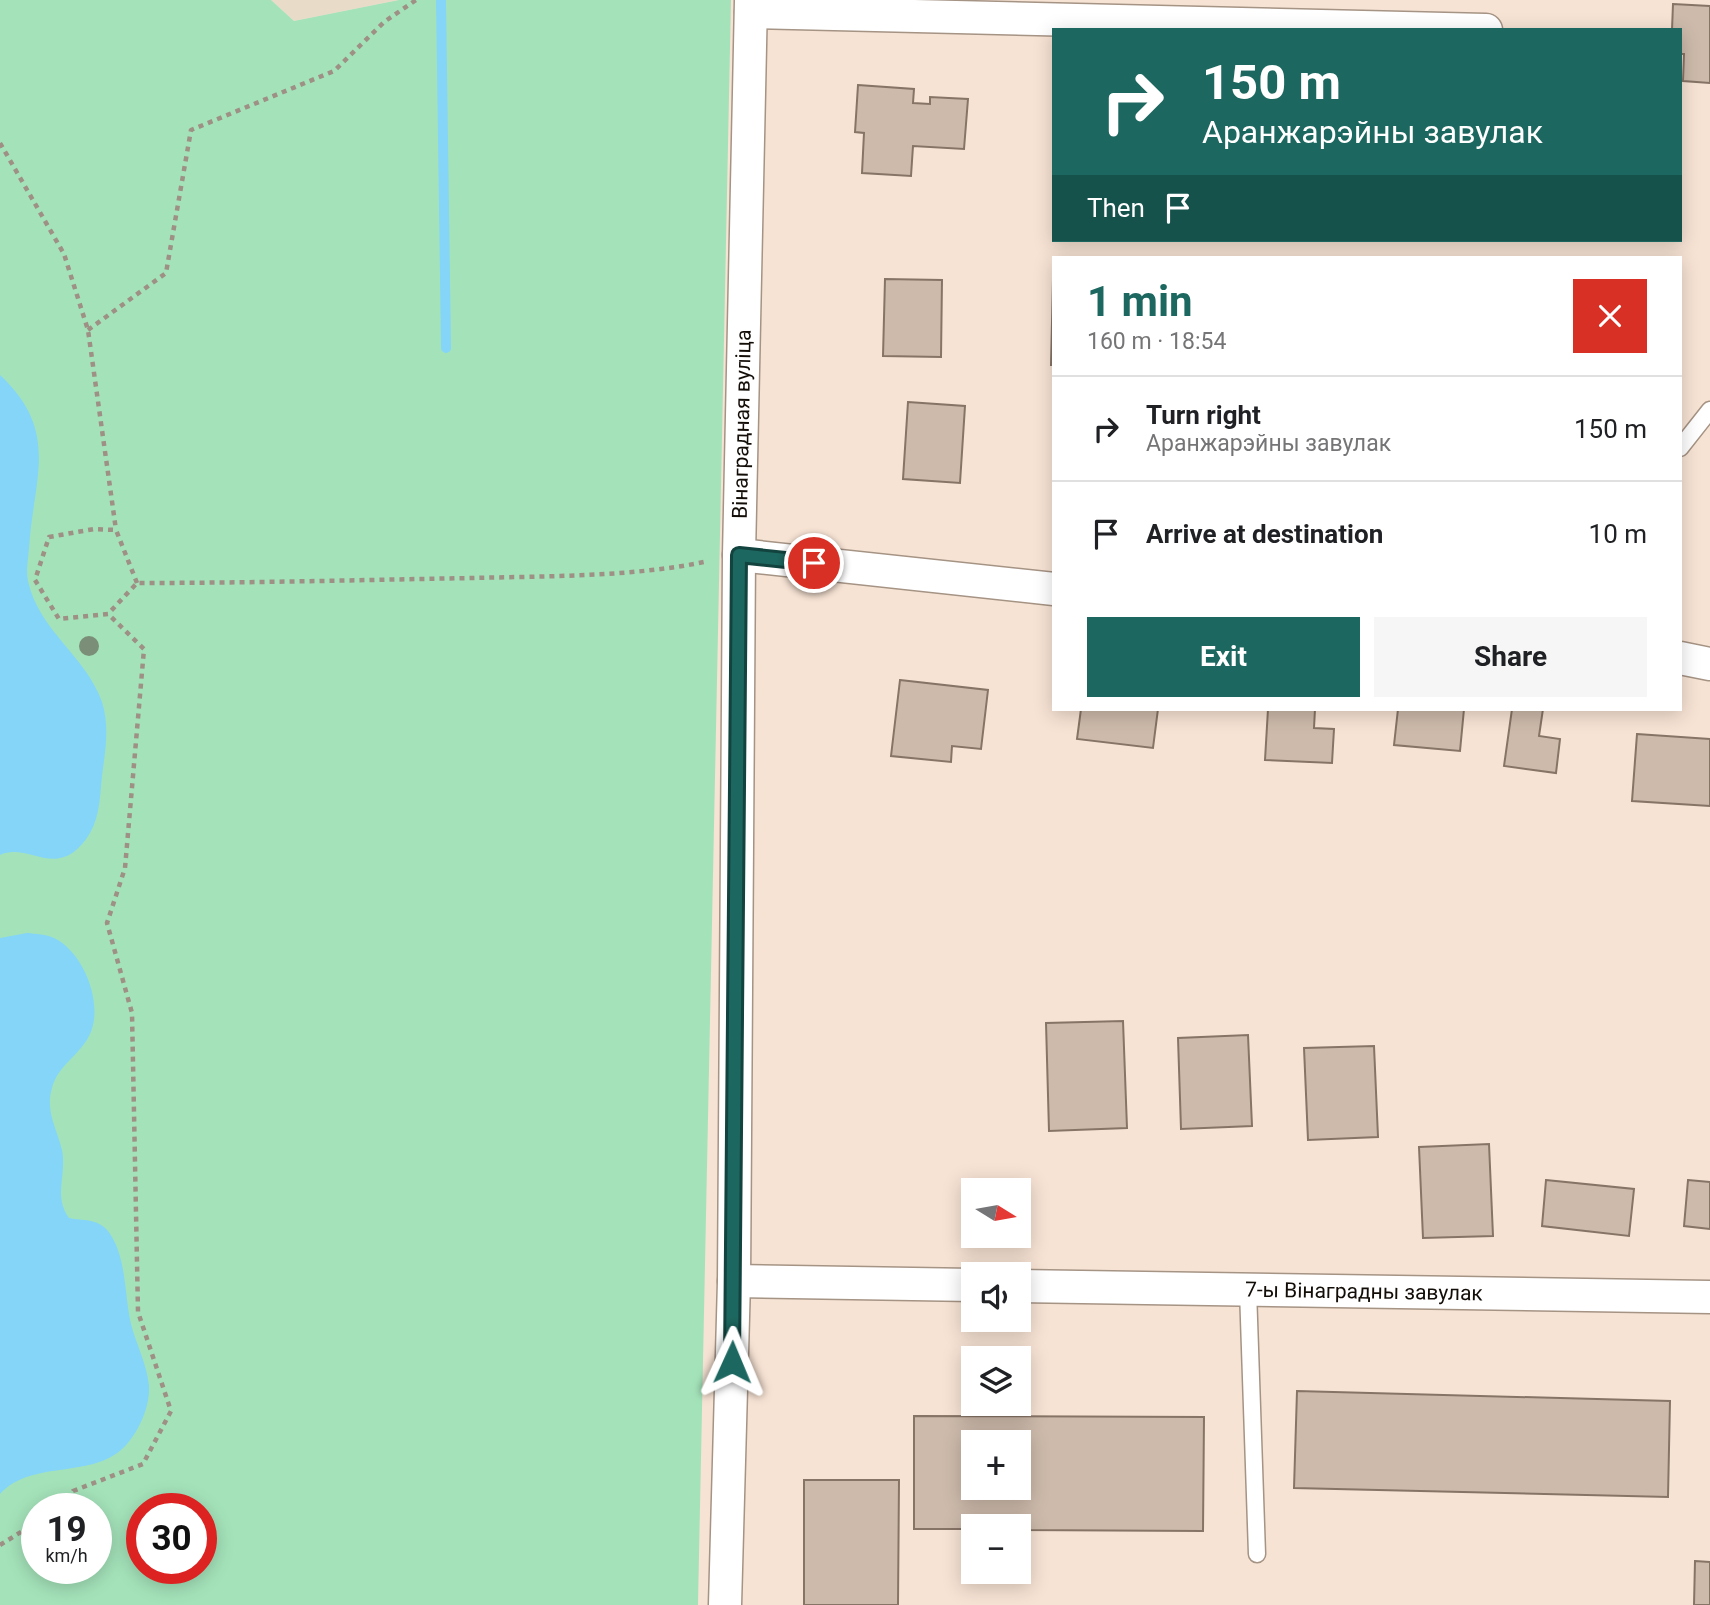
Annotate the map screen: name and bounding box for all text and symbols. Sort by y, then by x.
text: 150 m [1202,54,1341,111]
icon: right [1087,56,1178,147]
text: Аранжарэйны завулак [1202,113,1543,151]
icon: arrive [1159,189,1197,227]
text: Then [1087,193,1145,223]
text: 1 min [1087,277,1193,326]
button: close [1573,279,1647,353]
text: 160 m · 18:54 [1087,328,1226,355]
street label: Вінаградная вуліца [728,329,756,519]
text: Turn right [1146,400,1261,430]
icon: right [1087,410,1125,448]
text: 150 m [1574,414,1647,444]
text: Аранжарэйны завулак [1146,430,1391,457]
icon: arrive [1087,515,1125,553]
text: Arrive at destination [1146,519,1383,549]
text: 10 m [1589,519,1647,549]
pin [784,533,844,593]
icon: arrive [795,544,833,582]
button: Exit [1087,617,1360,697]
button: Share [1374,617,1647,697]
north arrow [961,1178,1031,1248]
map controls [961,1178,1031,1584]
button: sound [961,1262,1031,1332]
street label: 7-ы Вінаградны завулак [1245,1278,1484,1305]
position arrow [695,1325,769,1399]
button: layers [961,1346,1031,1416]
button: + [961,1430,1031,1500]
speed limit sign: 30 [126,1493,217,1584]
text: 19 [46,1509,87,1550]
button: − [961,1514,1031,1584]
text: km/h [45,1545,88,1566]

